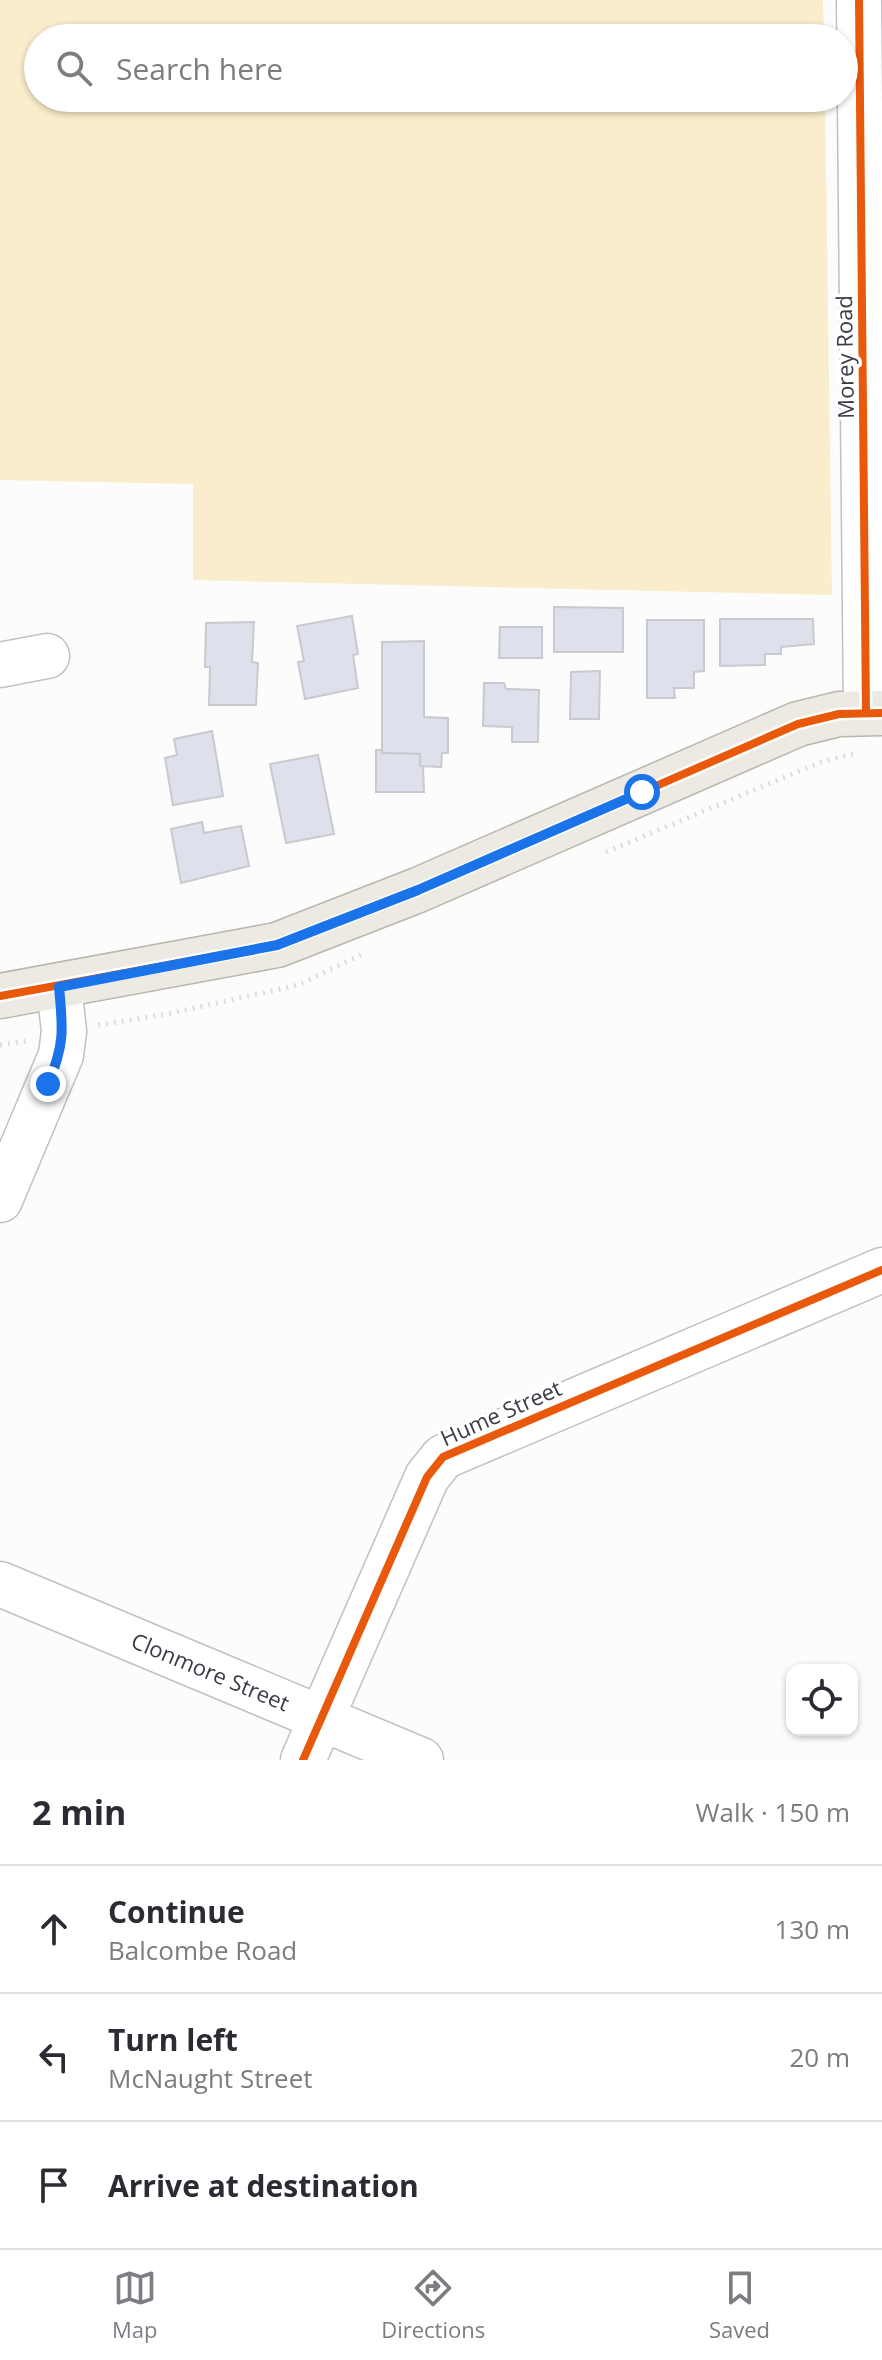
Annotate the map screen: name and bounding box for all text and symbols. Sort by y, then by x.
search box [24,24,858,112]
icon: search [52,46,96,90]
text: Search here [116,48,283,89]
street label: Morey Road [828,295,860,419]
route start [624,774,660,810]
route end [30,1066,66,1102]
street label: Hume Street [435,1372,566,1452]
street label: Clonmore Street [127,1625,294,1717]
map controls [786,1664,858,1736]
button: locate [786,1664,858,1736]
text: 2 min [32,1789,126,1835]
text: Walk · 150 m [696,1794,850,1830]
text: Continue [108,1891,245,1932]
icon: ahead [32,1907,76,1951]
text: 130 m [775,1911,850,1947]
text: Balcombe Road [108,1932,297,1968]
text: Turn left [108,2019,238,2060]
icon: left [32,2035,76,2079]
text: 20 m [789,2039,850,2075]
text: McNaught Street [108,2060,313,2096]
icon: arrive [32,2163,76,2207]
text: Arrive at destination [108,2165,419,2206]
tab: Map [112,2266,157,2344]
tab: Directions [381,2266,485,2344]
tab: Saved [709,2266,770,2344]

